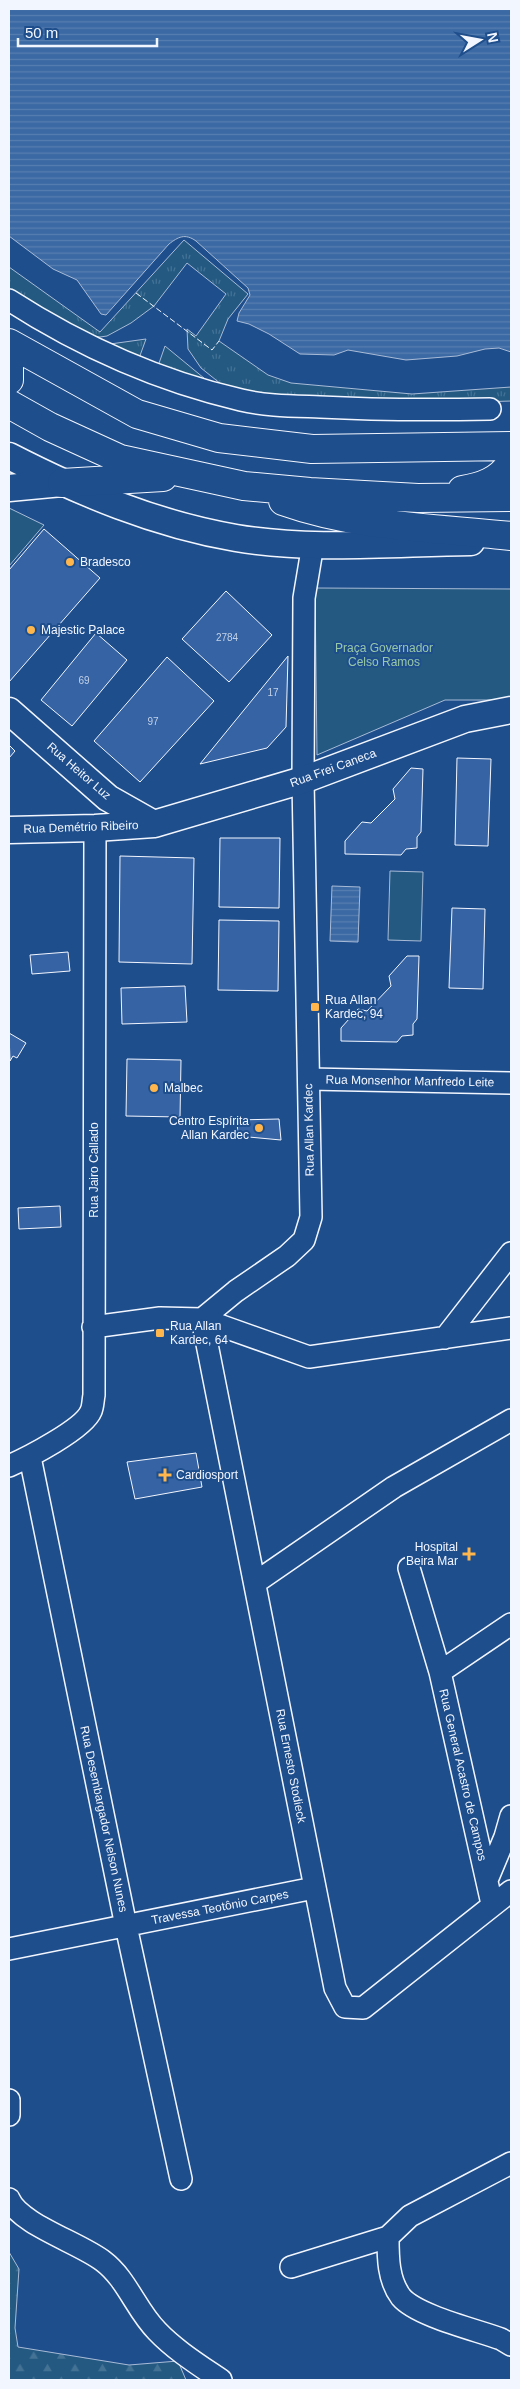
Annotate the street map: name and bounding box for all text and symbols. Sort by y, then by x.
scale bar [18,15,156,47]
north arrow [455,15,505,65]
text: 50 m [25,24,58,41]
text: N [484,31,502,44]
place label: Bradesco [80,555,131,569]
marker: Bradesco [64,556,76,568]
place label: Majestic Palace [41,623,125,637]
marker: Majestic Palace [25,624,37,636]
house number: 2784 [216,632,239,643]
park label: Praça Governador Celso Ramos [335,641,433,669]
house number: 69 [78,675,90,686]
house number: 17 [267,687,279,698]
house number: 97 [147,716,159,727]
street label: Rua Heitor Luz [44,739,114,803]
street label: Rua Frei Caneca [288,746,378,790]
street label: Rua Demétrio Ribeiro [23,818,139,836]
place label: Rua Allan Kardec, 94 [325,993,383,1021]
marker: Rua Allan Kardec, 94 [309,1001,321,1013]
street label: Rua Monsenhor Manfredo Leite [326,1073,495,1089]
place label: Malbec [164,1081,203,1095]
marker: Malbec [148,1082,160,1094]
street label: Rua Allan Kardec [301,1084,317,1176]
place label: Centro Espírita Allan Kardec [169,1114,249,1142]
street label: Rua Jairo Callado [87,1122,101,1218]
marker: Centro Espírita Allan Kardec [253,1122,265,1134]
place label: Rua Allan Kardec, 64 [170,1319,228,1347]
marker: Rua Allan Kardec, 64 [154,1327,166,1339]
marker: Cardiosport [158,1468,172,1482]
place label: Cardiosport [176,1468,239,1482]
place label: Hospital Beira Mar [406,1540,458,1568]
marker: Hospital Beira Mar [462,1547,476,1561]
street label: Rua General Acastro de Campos [436,1688,490,1862]
street label: Rua Ernesto Stodieck [273,1708,309,1825]
street label: Rua Desembargador Nelson Nunes [77,1725,131,1913]
street label: Travessa Teotônio Carpes [150,1887,290,1927]

